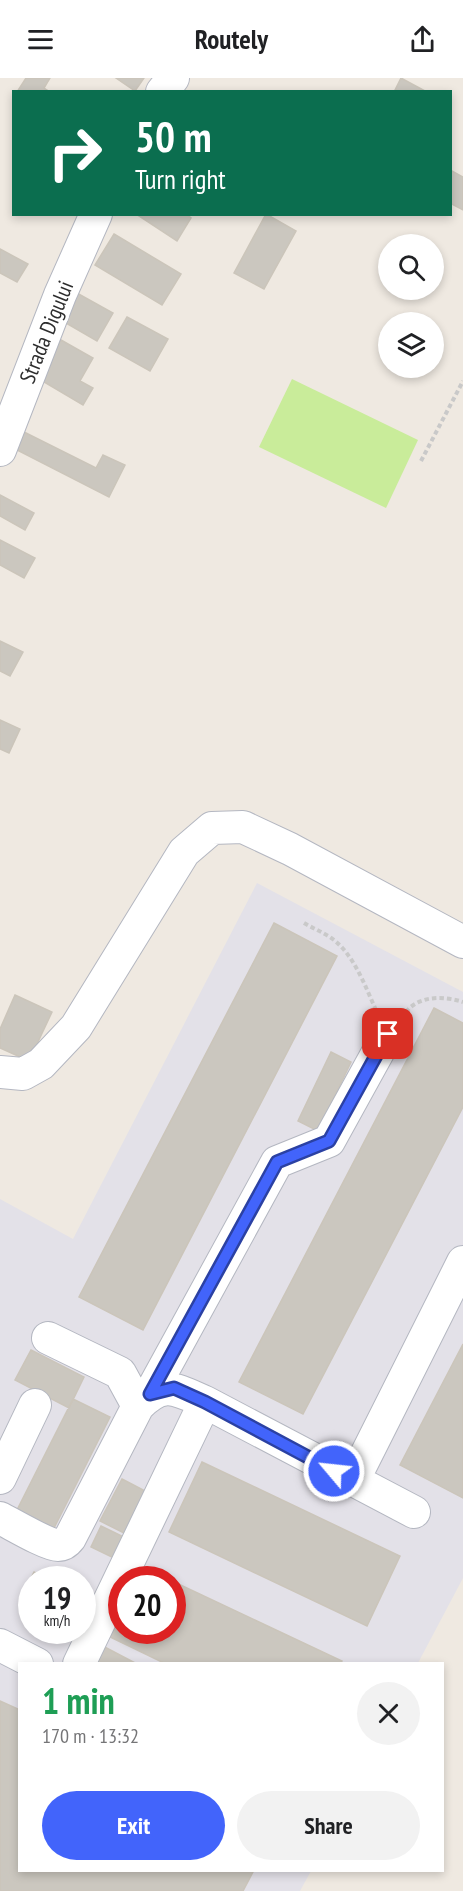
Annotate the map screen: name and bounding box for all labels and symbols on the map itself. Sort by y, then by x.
street label: Strada Digului [13,277,79,387]
pin [362,1008,413,1059]
position arrow [302,1439,366,1503]
speed limit sign: 20 [108,1566,186,1644]

